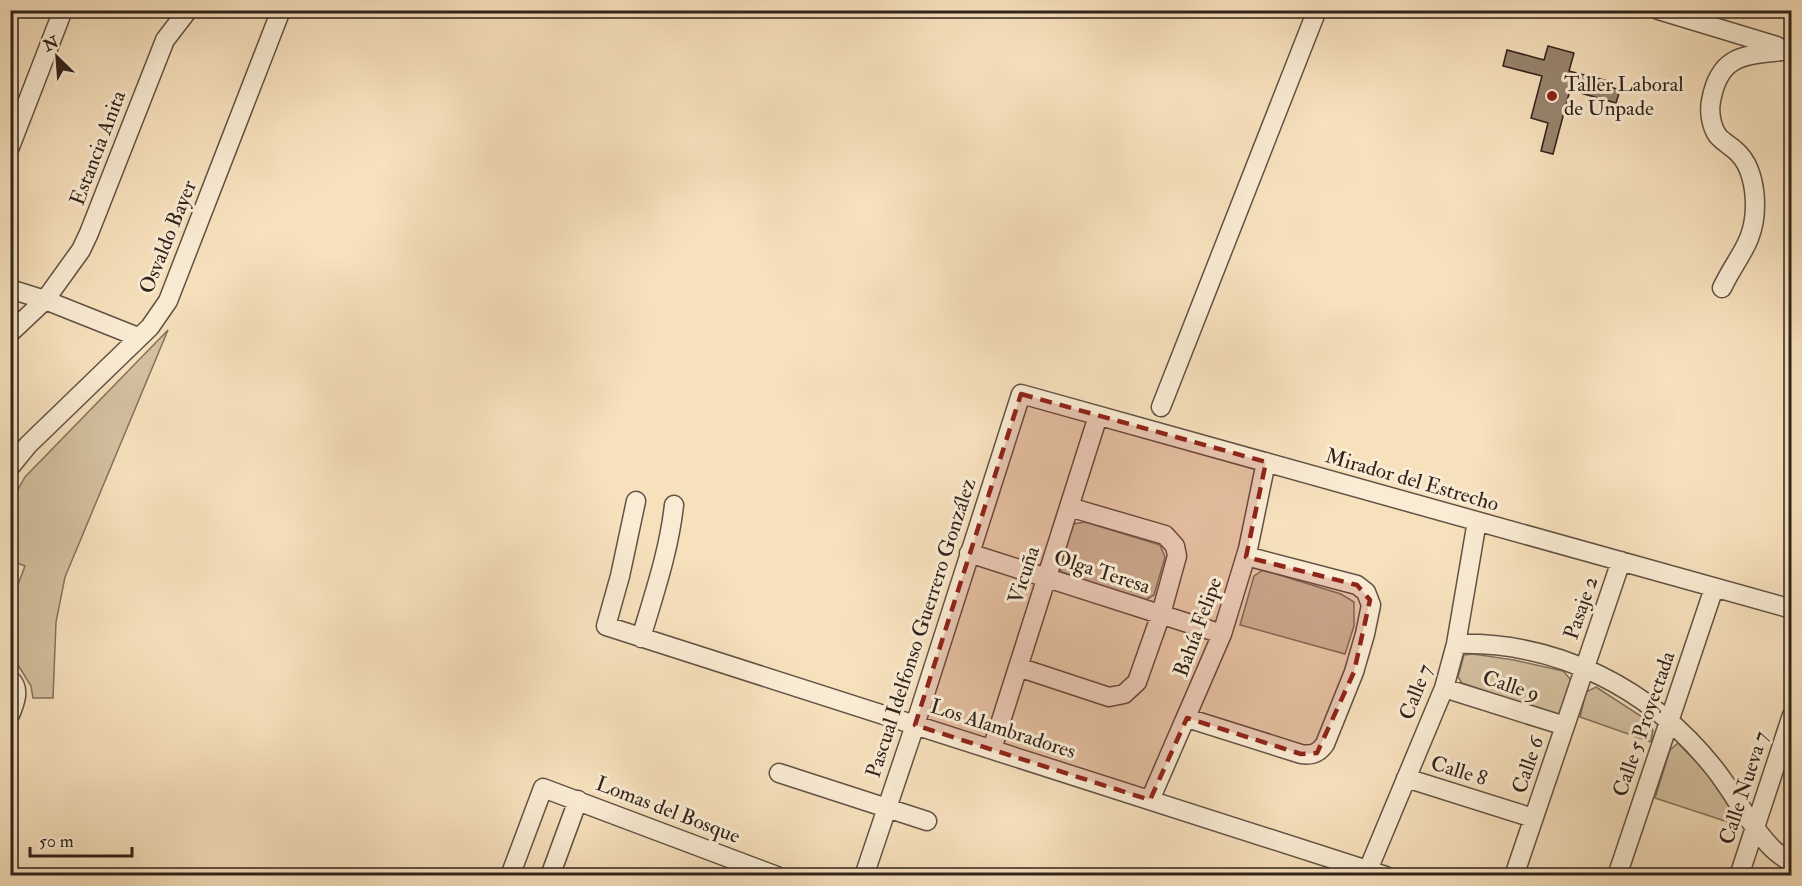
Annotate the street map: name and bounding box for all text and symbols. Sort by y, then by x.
north arrow [27,27,87,87]
text: N [39,32,62,57]
place label: Taller Laboral de Unpade [1564,71,1684,122]
street label: Estancia Anita [64,86,132,209]
marker: Taller Laboral de Unpade [1545,89,1559,103]
street label: Osvaldo Bayer [133,176,203,298]
street label: Mirador del Estrecho [1322,442,1502,518]
street label: Pascual Idelfonso Guerrero González [860,475,982,781]
street label: Vicuña [1002,542,1046,607]
street label: Olga Teresa [1050,544,1154,600]
street label: Bahía Felipe [1168,573,1229,680]
street label: Pasaje 2 [1558,573,1604,643]
street label: Calle 5 Proyectada [1606,647,1682,800]
street label: Calle 7 [1393,660,1439,724]
street label: Calle 9 [1479,664,1543,708]
street label: Los Alambradores [927,693,1079,765]
street label: Calle Nueva 7 [1713,728,1775,848]
street label: Calle 6 [1506,732,1551,797]
street label: Calle 8 [1427,750,1491,792]
street label: Lomas del Bosque [592,770,744,850]
scale bar [30,820,132,858]
text: 50 m [39,830,74,853]

